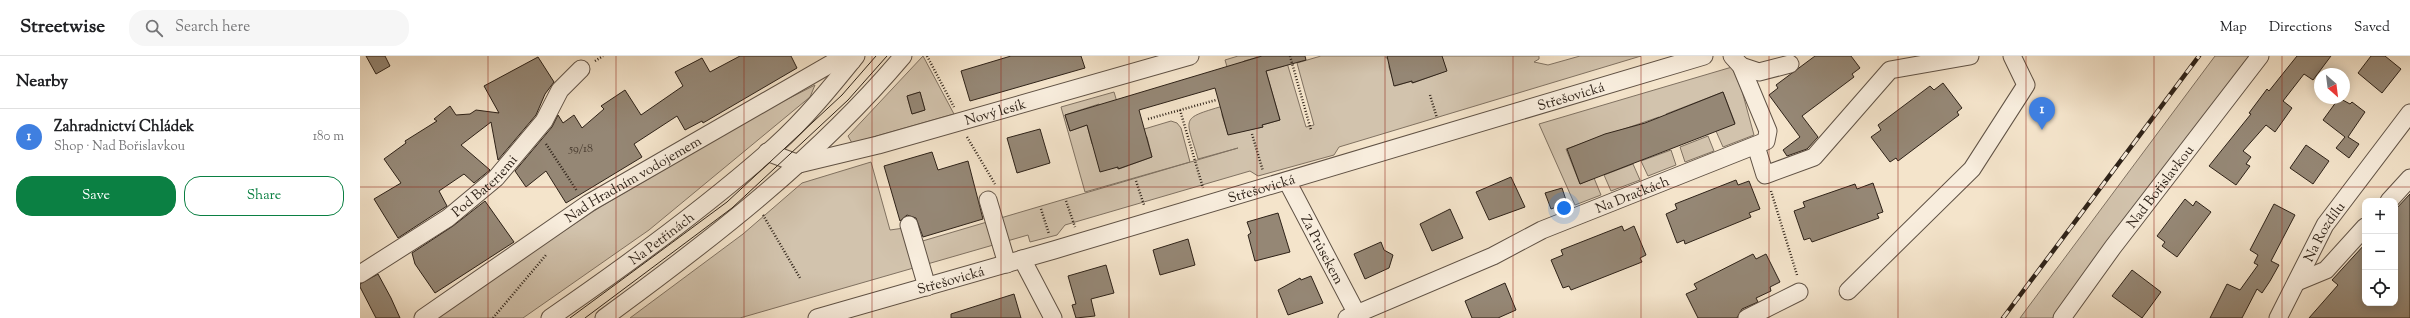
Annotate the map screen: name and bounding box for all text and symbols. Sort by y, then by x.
search box [129,10,409,46]
text: Streetwise [20,14,105,41]
icon: search [143,17,165,39]
text: Search here [175,17,250,38]
text: Map [2220,18,2247,38]
text: Directions [2269,18,2332,38]
text: Saved [2354,18,2390,38]
north arrow [2314,68,2350,104]
text: Nearby [16,70,68,94]
street label: Střešovická [1535,78,1608,117]
street label: Nový lesík [963,95,1029,132]
pin: 1 [2029,97,2055,130]
text: Zahradnictví Chládek [54,117,194,138]
text: 1 [27,128,31,146]
text: 180 m [313,128,344,146]
street label: Nad Hradním vodojemem [562,132,706,229]
text: Shop · Nad Bořislavkou [54,138,185,156]
house number: 59/18 [568,140,593,158]
street label: Nad Bořislavkou [2123,142,2200,233]
street label: Pod Bateriemi [448,151,523,223]
street label: Střešovická [1226,170,1299,210]
street label: Na Dračkách [1593,172,1673,220]
button: Save [16,176,176,216]
button: Share [184,176,344,216]
your location [1554,198,1574,218]
street label: Na Rozdílu [2300,198,2351,266]
map controls [2362,198,2398,306]
button: + [2362,198,2398,234]
street label: Na Petřinách [626,208,699,271]
street label: Za Průsekem [1295,212,1348,289]
button: − [2362,234,2398,270]
street label: Střešovická [915,262,988,301]
button: locate [2362,270,2398,306]

